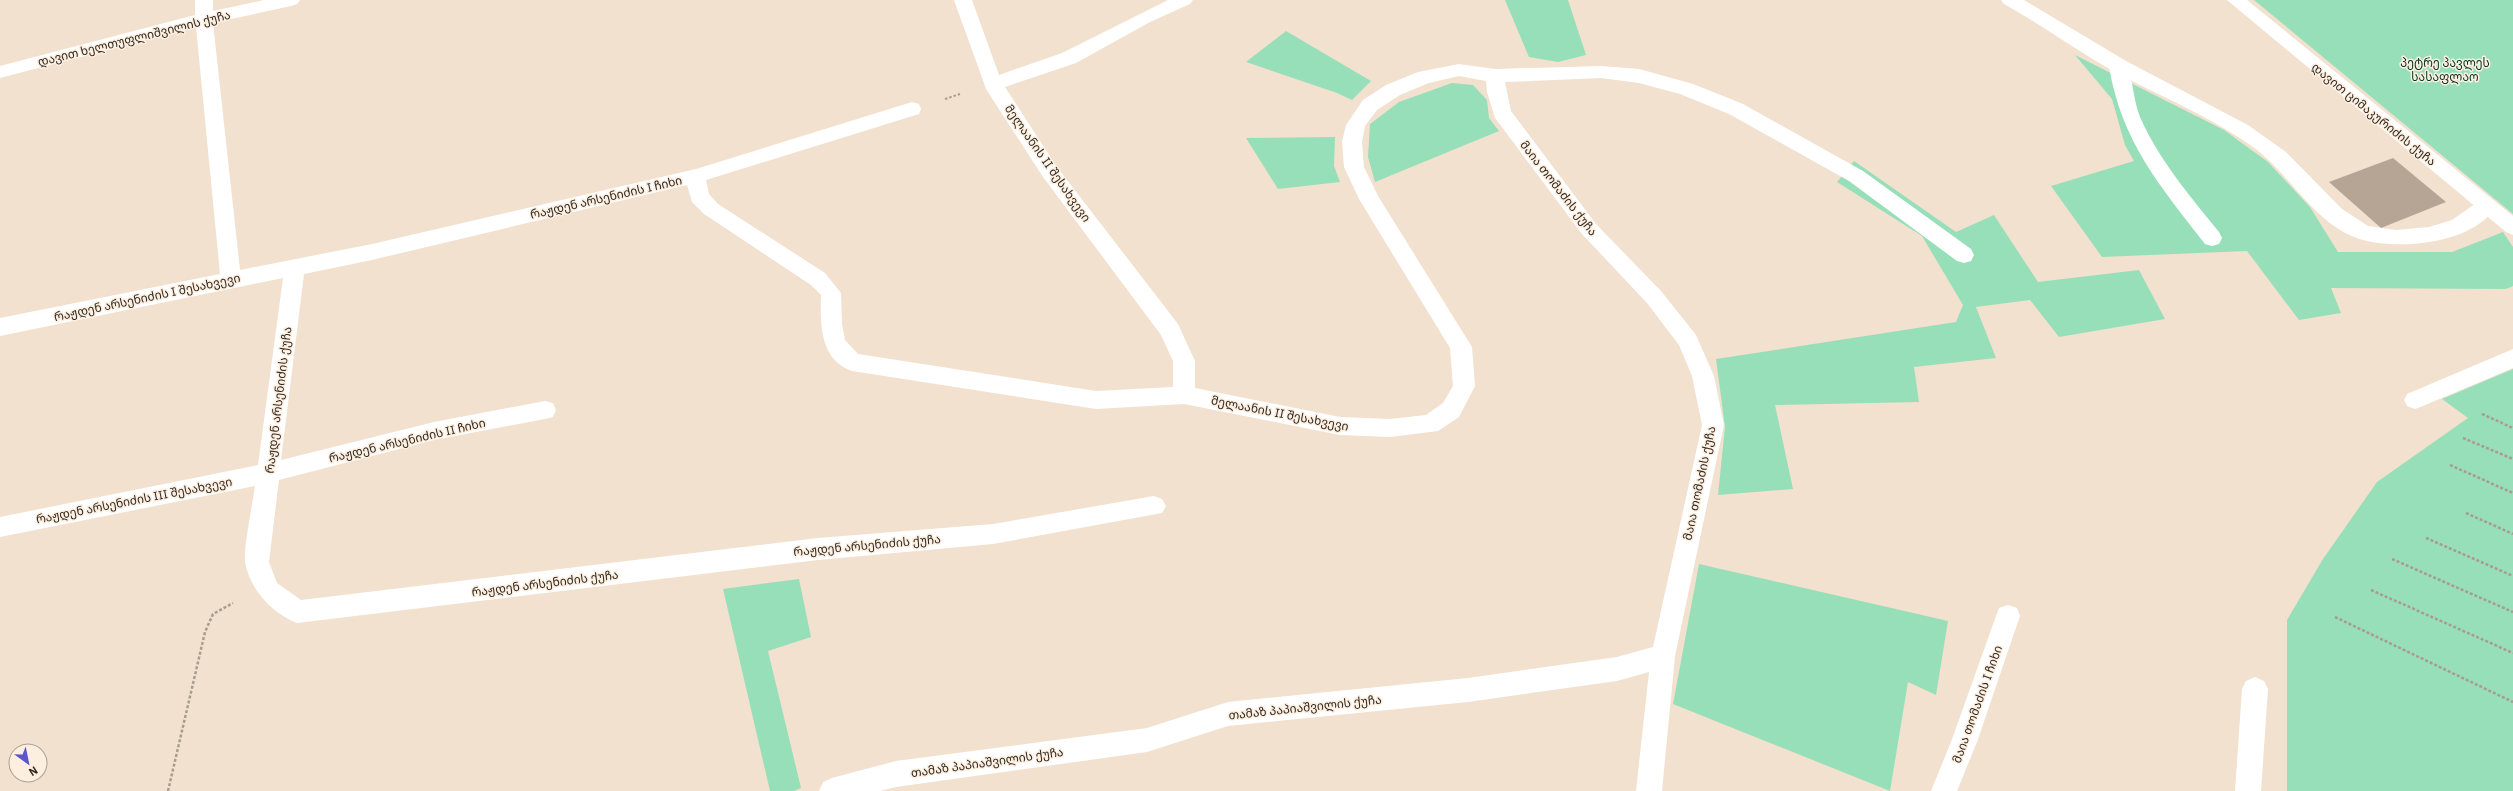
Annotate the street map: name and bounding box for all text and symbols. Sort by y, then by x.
street label: დავით ხელთუფლიშვილის ქუჩა [36,7,232,70]
park label: პეტრე პავლეს სასაფლაო [2400,55,2490,85]
street label: დავით ციმაკურიძის ქუჩა [2308,59,2439,170]
street label: მელაანის II შესახვევი [1001,101,1094,225]
street label: მაია თომაძის ქუჩა [1517,137,1601,239]
street label: რაჟდენ არსენიძის I ჩიხი [529,172,684,223]
street label: რაჟდენ არსენიძის I შესახვევი [52,270,242,325]
street label: რაჟდენ არსენიძის ქუჩა [262,326,295,474]
street label: მელაანის II შესახვევი [1210,392,1350,435]
street label: რაჟდენ არსენიძის II ჩიხი [327,415,487,466]
street label: მაია თომაძის ქუჩა [1680,424,1718,542]
street label: რაჟდენ არსენიძის III შესახვევი [35,474,234,527]
street label: რაჟდენ არსენიძის ქუჩა [793,531,941,560]
street label: რაჟდენ არსენიძის ქუჩა [471,567,619,600]
street label: მაია თომაძის I ჩიხი [1949,643,2005,765]
street label: თამაზ პაპიაშვილის ქუჩა [1228,692,1382,723]
north arrow [8,743,48,783]
street label: თამაზ პაპიაშვილის ქუჩა [910,744,1064,781]
text: N [26,763,41,779]

